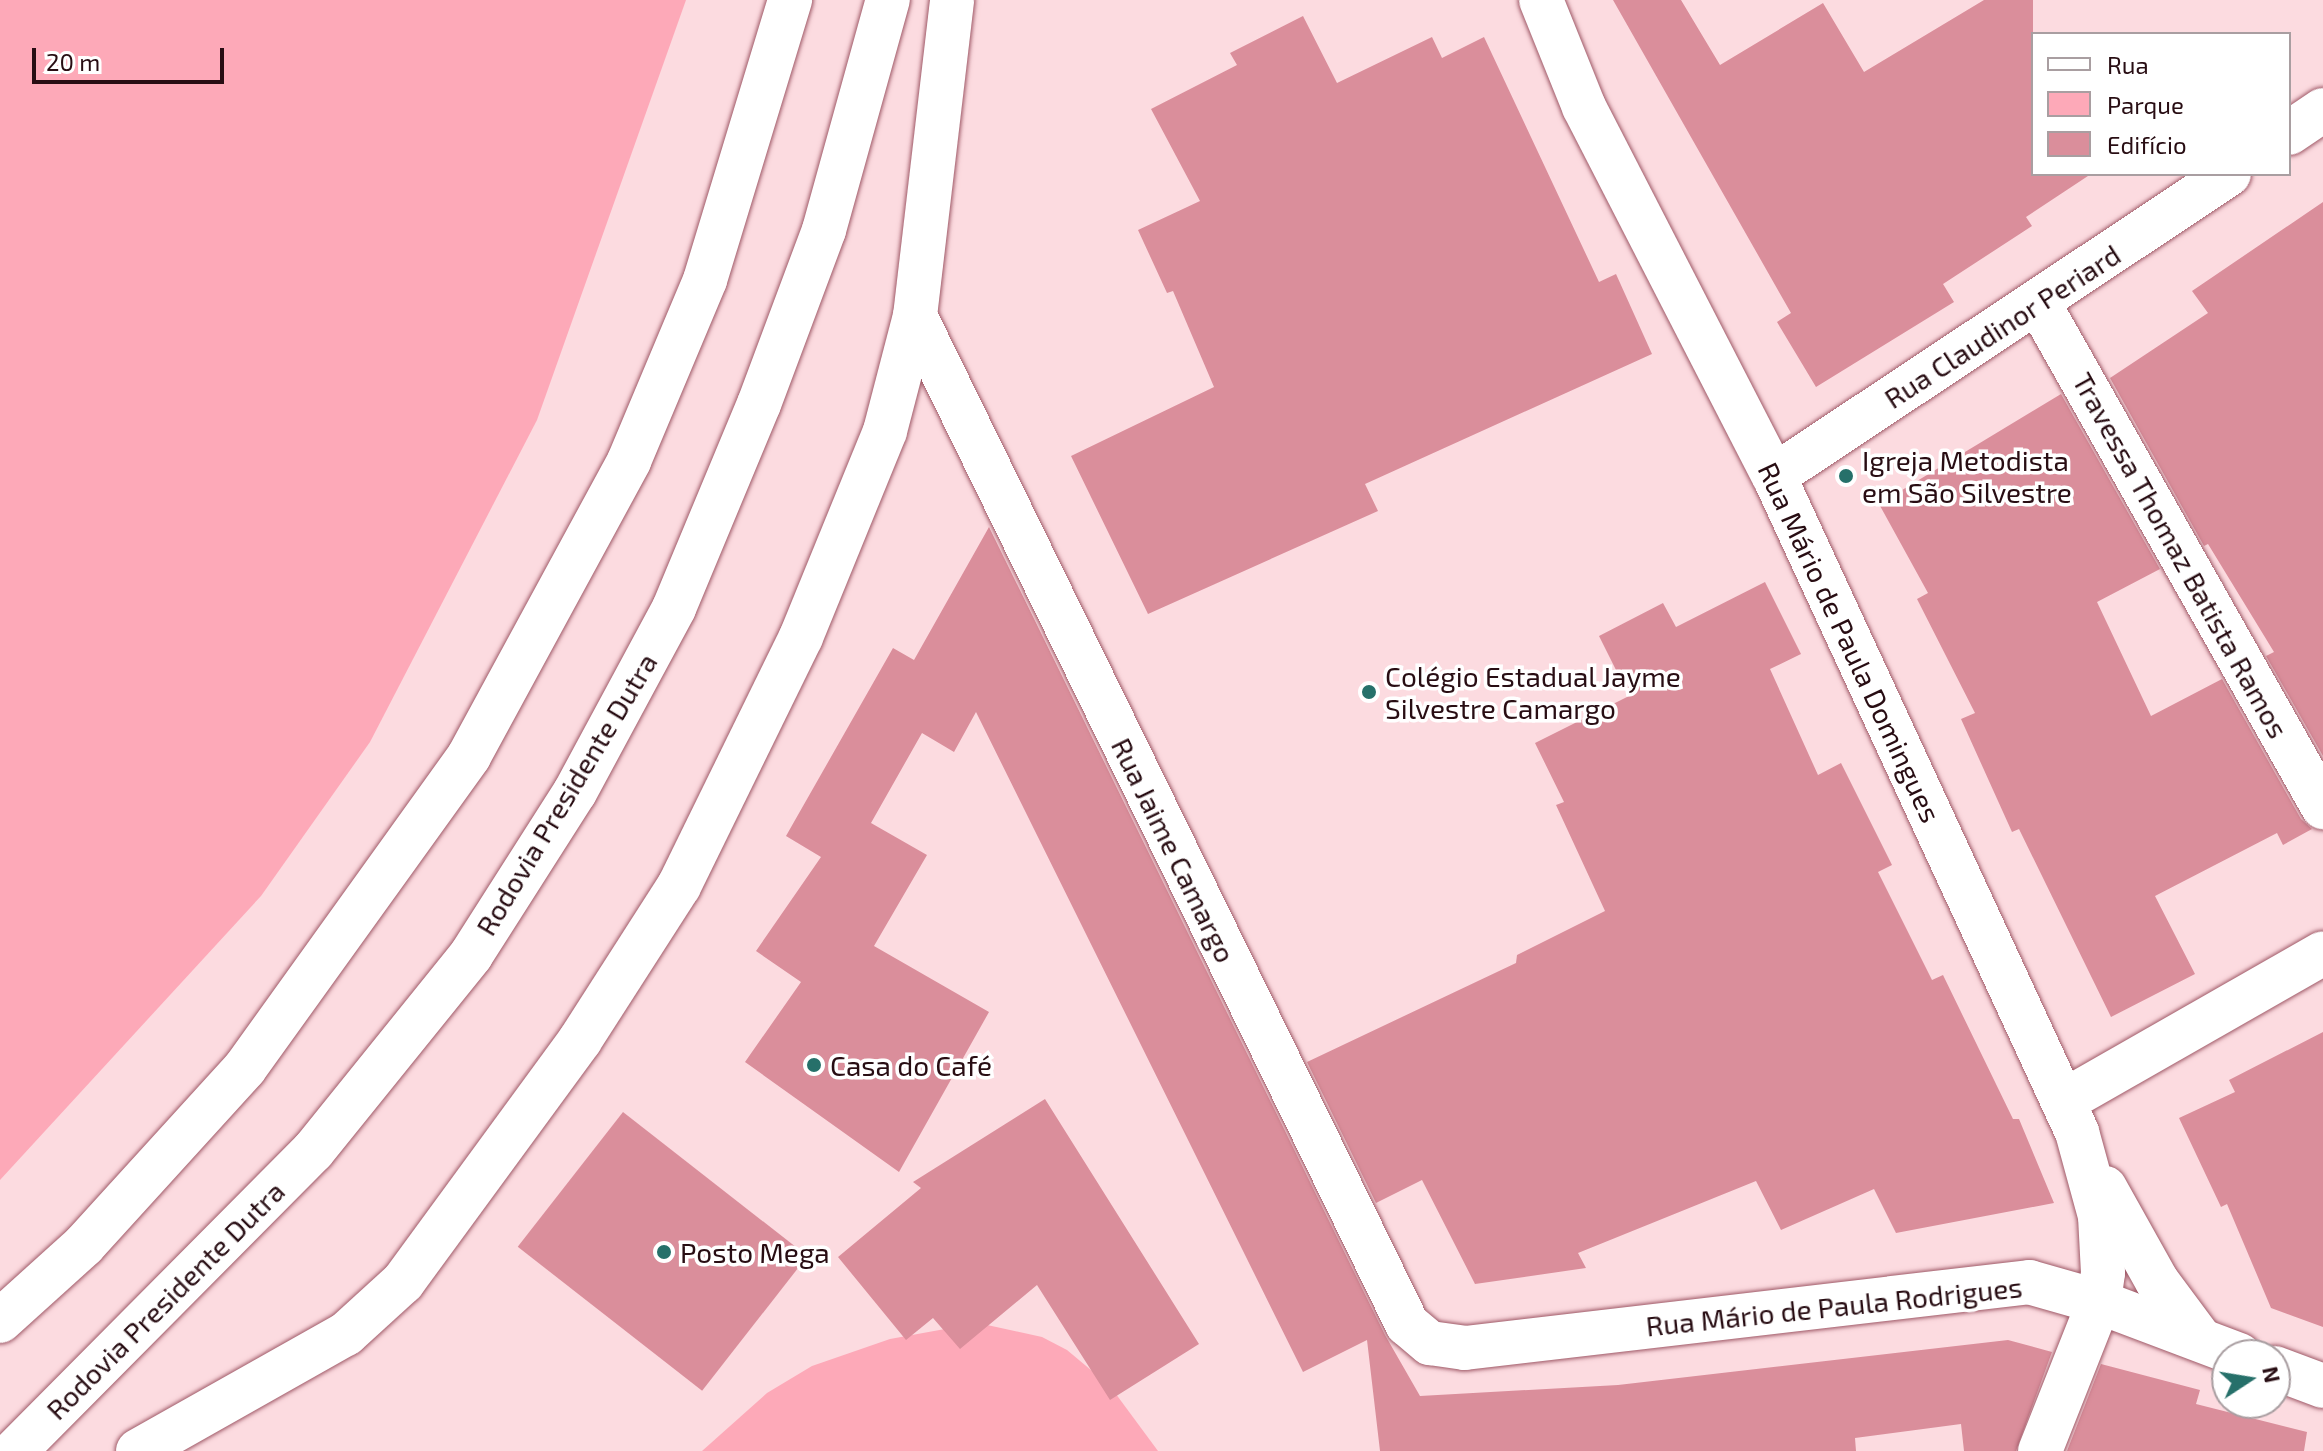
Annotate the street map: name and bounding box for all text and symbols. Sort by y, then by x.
scale bar [36,32,228,82]
legend [2031,32,2291,176]
text: 20 m [46,47,100,76]
text: Rua [2107,50,2149,79]
text: Parque [2107,90,2184,119]
text: Edifício [2107,130,2187,159]
street label: Rua Claudinor Periard [1878,237,2126,415]
street label: Travessa Thomaz Batista Ramos [2066,366,2296,744]
place label: Igreja Metodista em São Silvestre [1862,443,2072,509]
street label: Rua Mário de Paula Domingues [1752,457,1948,827]
marker: Igreja Metodista em São Silvestre [1837,467,1855,485]
street label: Rodovia Presidente Dutra [468,647,664,941]
place label: Colégio Estadual Jayme Silvestre Camargo [1385,659,1682,725]
marker: Colégio Estadual Jayme Silvestre Camargo [1360,683,1378,701]
street label: Rua Jaime Camargo [1105,732,1243,968]
place label: Casa do Café [830,1048,992,1082]
marker: Casa do Café [805,1056,823,1074]
street label: Rodovia Presidente Dutra [39,1174,291,1426]
place label: Posto Mega [680,1235,830,1269]
marker: Posto Mega [655,1243,673,1261]
street label: Rua Mário de Paula Rodrigues [1644,1270,2024,1342]
north arrow [2211,1339,2291,1419]
text: N [2258,1364,2287,1385]

